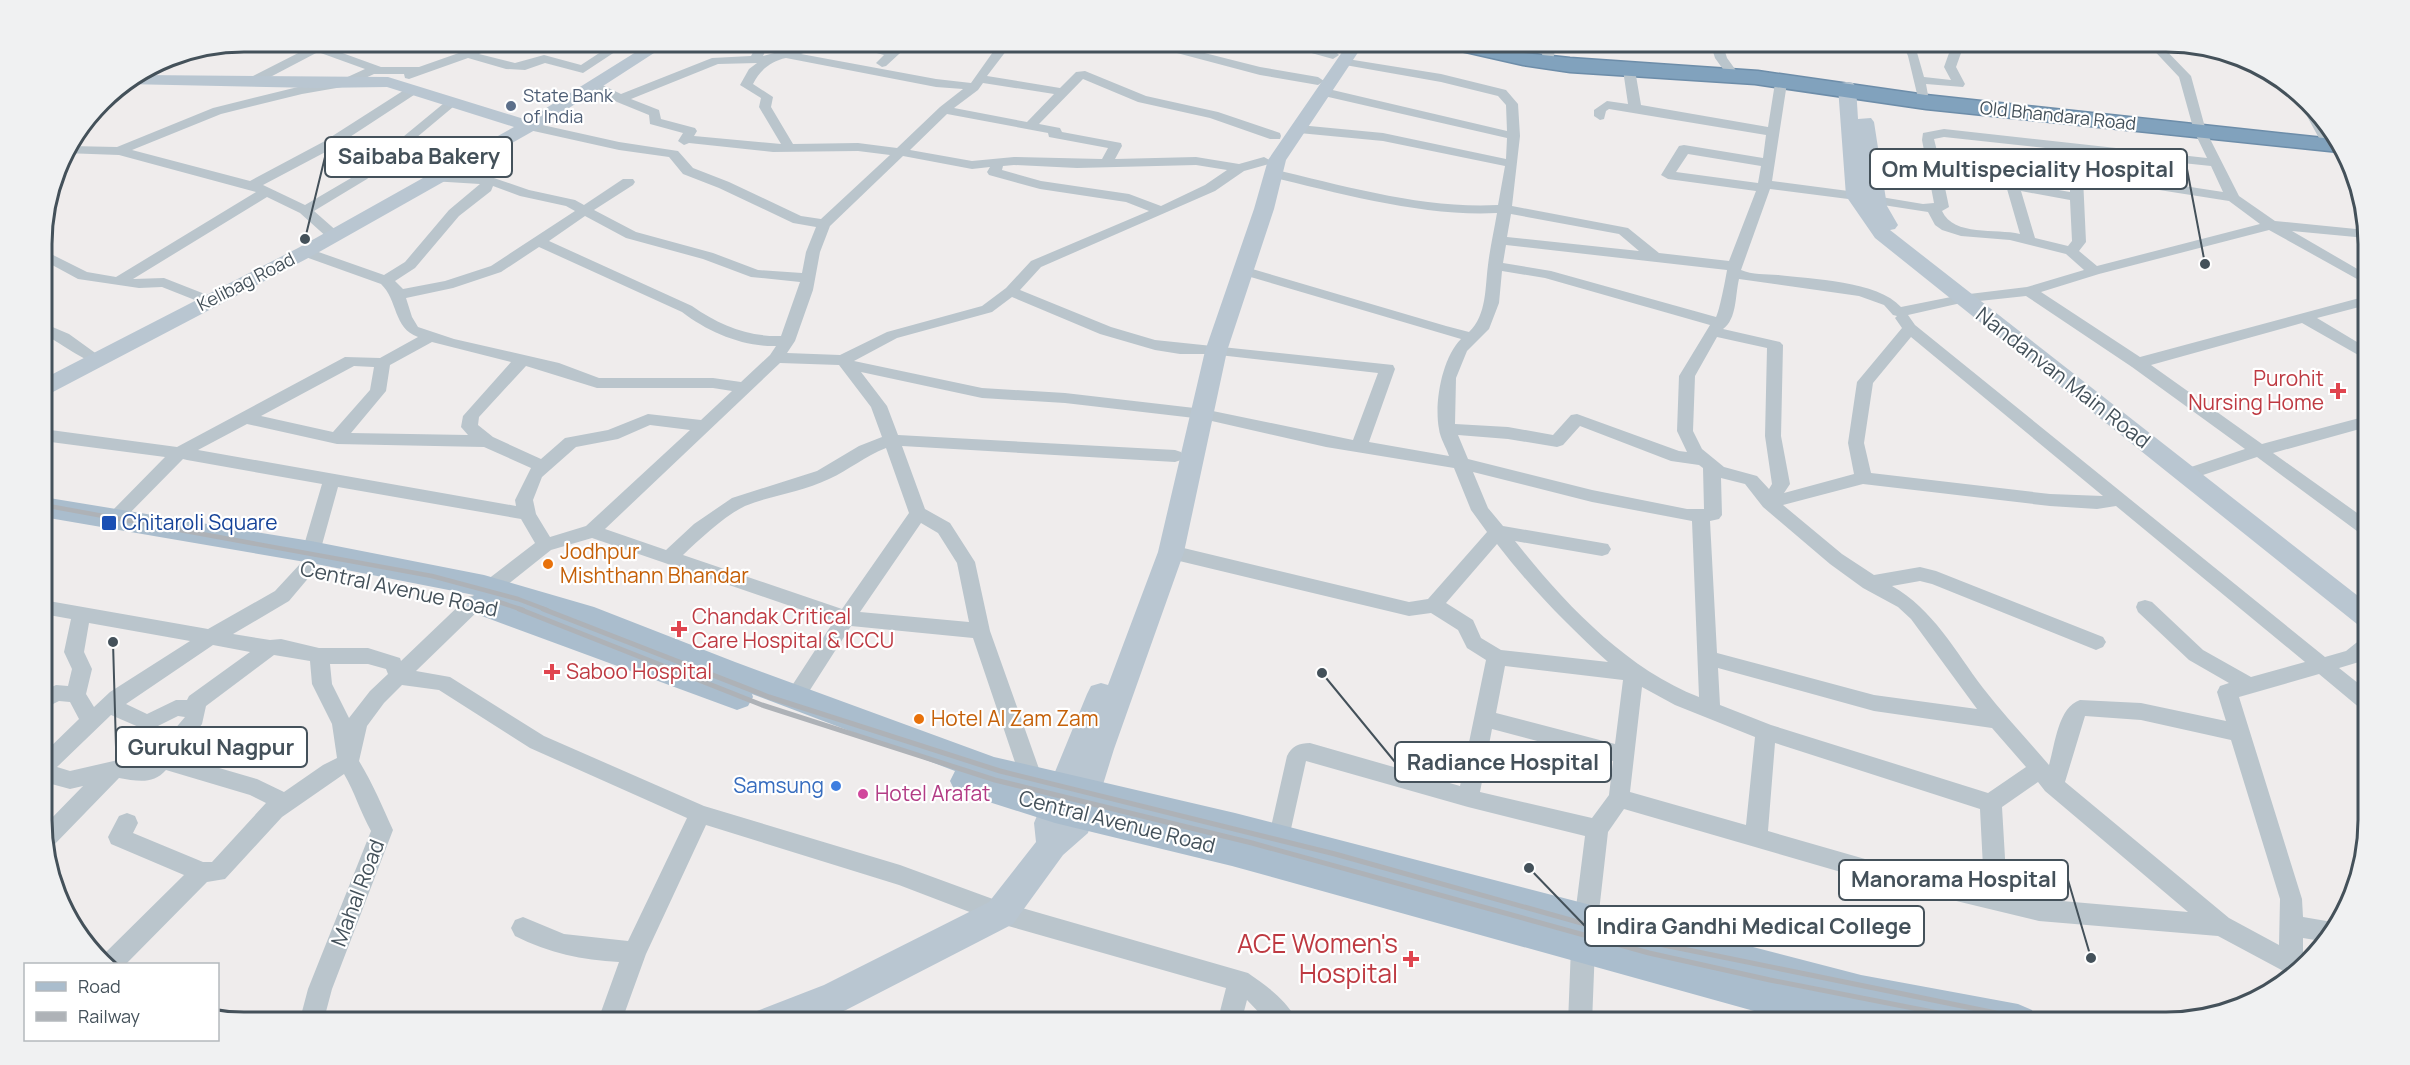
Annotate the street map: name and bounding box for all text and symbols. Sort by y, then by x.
place label: State Bank of India [523,83,614,128]
street label: Old Bhandara Road [1979,95,2137,135]
marker: State Bank of India [504,99,518,113]
callout: Saibaba Bakery [325,137,512,177]
text: Saibaba Bakery [338,141,501,171]
callout: Om Multispeciality Hospital [1870,149,2187,189]
text: Om Multispeciality Hospital [1882,154,2174,184]
street label: Kelibag Road [193,246,298,316]
street label: Nandanvan Main Road [1971,300,2157,454]
place label: Purohit Nursing Home [2188,364,2324,416]
marker: Purohit Nursing Home [2329,382,2347,400]
place label: Chitaroli Square [122,508,277,536]
marker: Chitaroli Square [100,514,118,532]
place label: Jodhpur Mishthann Bhandar [560,537,749,589]
street label: Central Avenue Road [298,553,501,623]
marker: Jodhpur Mishthann Bhandar [541,557,555,571]
place label: Chandak Critical Care Hospital & ICCU [692,602,894,654]
marker: Chandak Critical Care Hospital & ICCU [670,620,688,638]
place label: Saboo Hospital [566,657,712,685]
marker: Saboo Hospital [543,663,561,681]
place label: Hotel Al Zam Zam [931,704,1099,732]
marker: Hotel Al Zam Zam [912,712,926,726]
callout: Gurukul Nagpur [116,727,307,767]
text: Gurukul Nagpur [128,732,295,762]
callout: Radiance Hospital [1395,742,1611,782]
text: Radiance Hospital [1407,747,1599,777]
place label: Samsung [733,771,824,799]
marker: Samsung [829,779,843,793]
place label: Hotel Arafat [875,779,991,807]
street label: Central Avenue Road [1016,783,1218,859]
marker: Hotel Arafat [856,787,870,801]
street label: Mahal Road [324,835,390,950]
callout: Manorama Hospital [1839,860,2068,900]
text: Manorama Hospital [1851,864,2057,894]
callout: Indira Gandhi Medical College [1585,906,1924,946]
text: Indira Gandhi Medical College [1596,911,1912,941]
place label: ACE Women's Hospital [1237,925,1398,991]
marker: ACE Women's Hospital [1402,950,1420,968]
legend [24,963,219,1041]
text: Road [78,974,121,998]
text: Railway [78,1004,140,1028]

